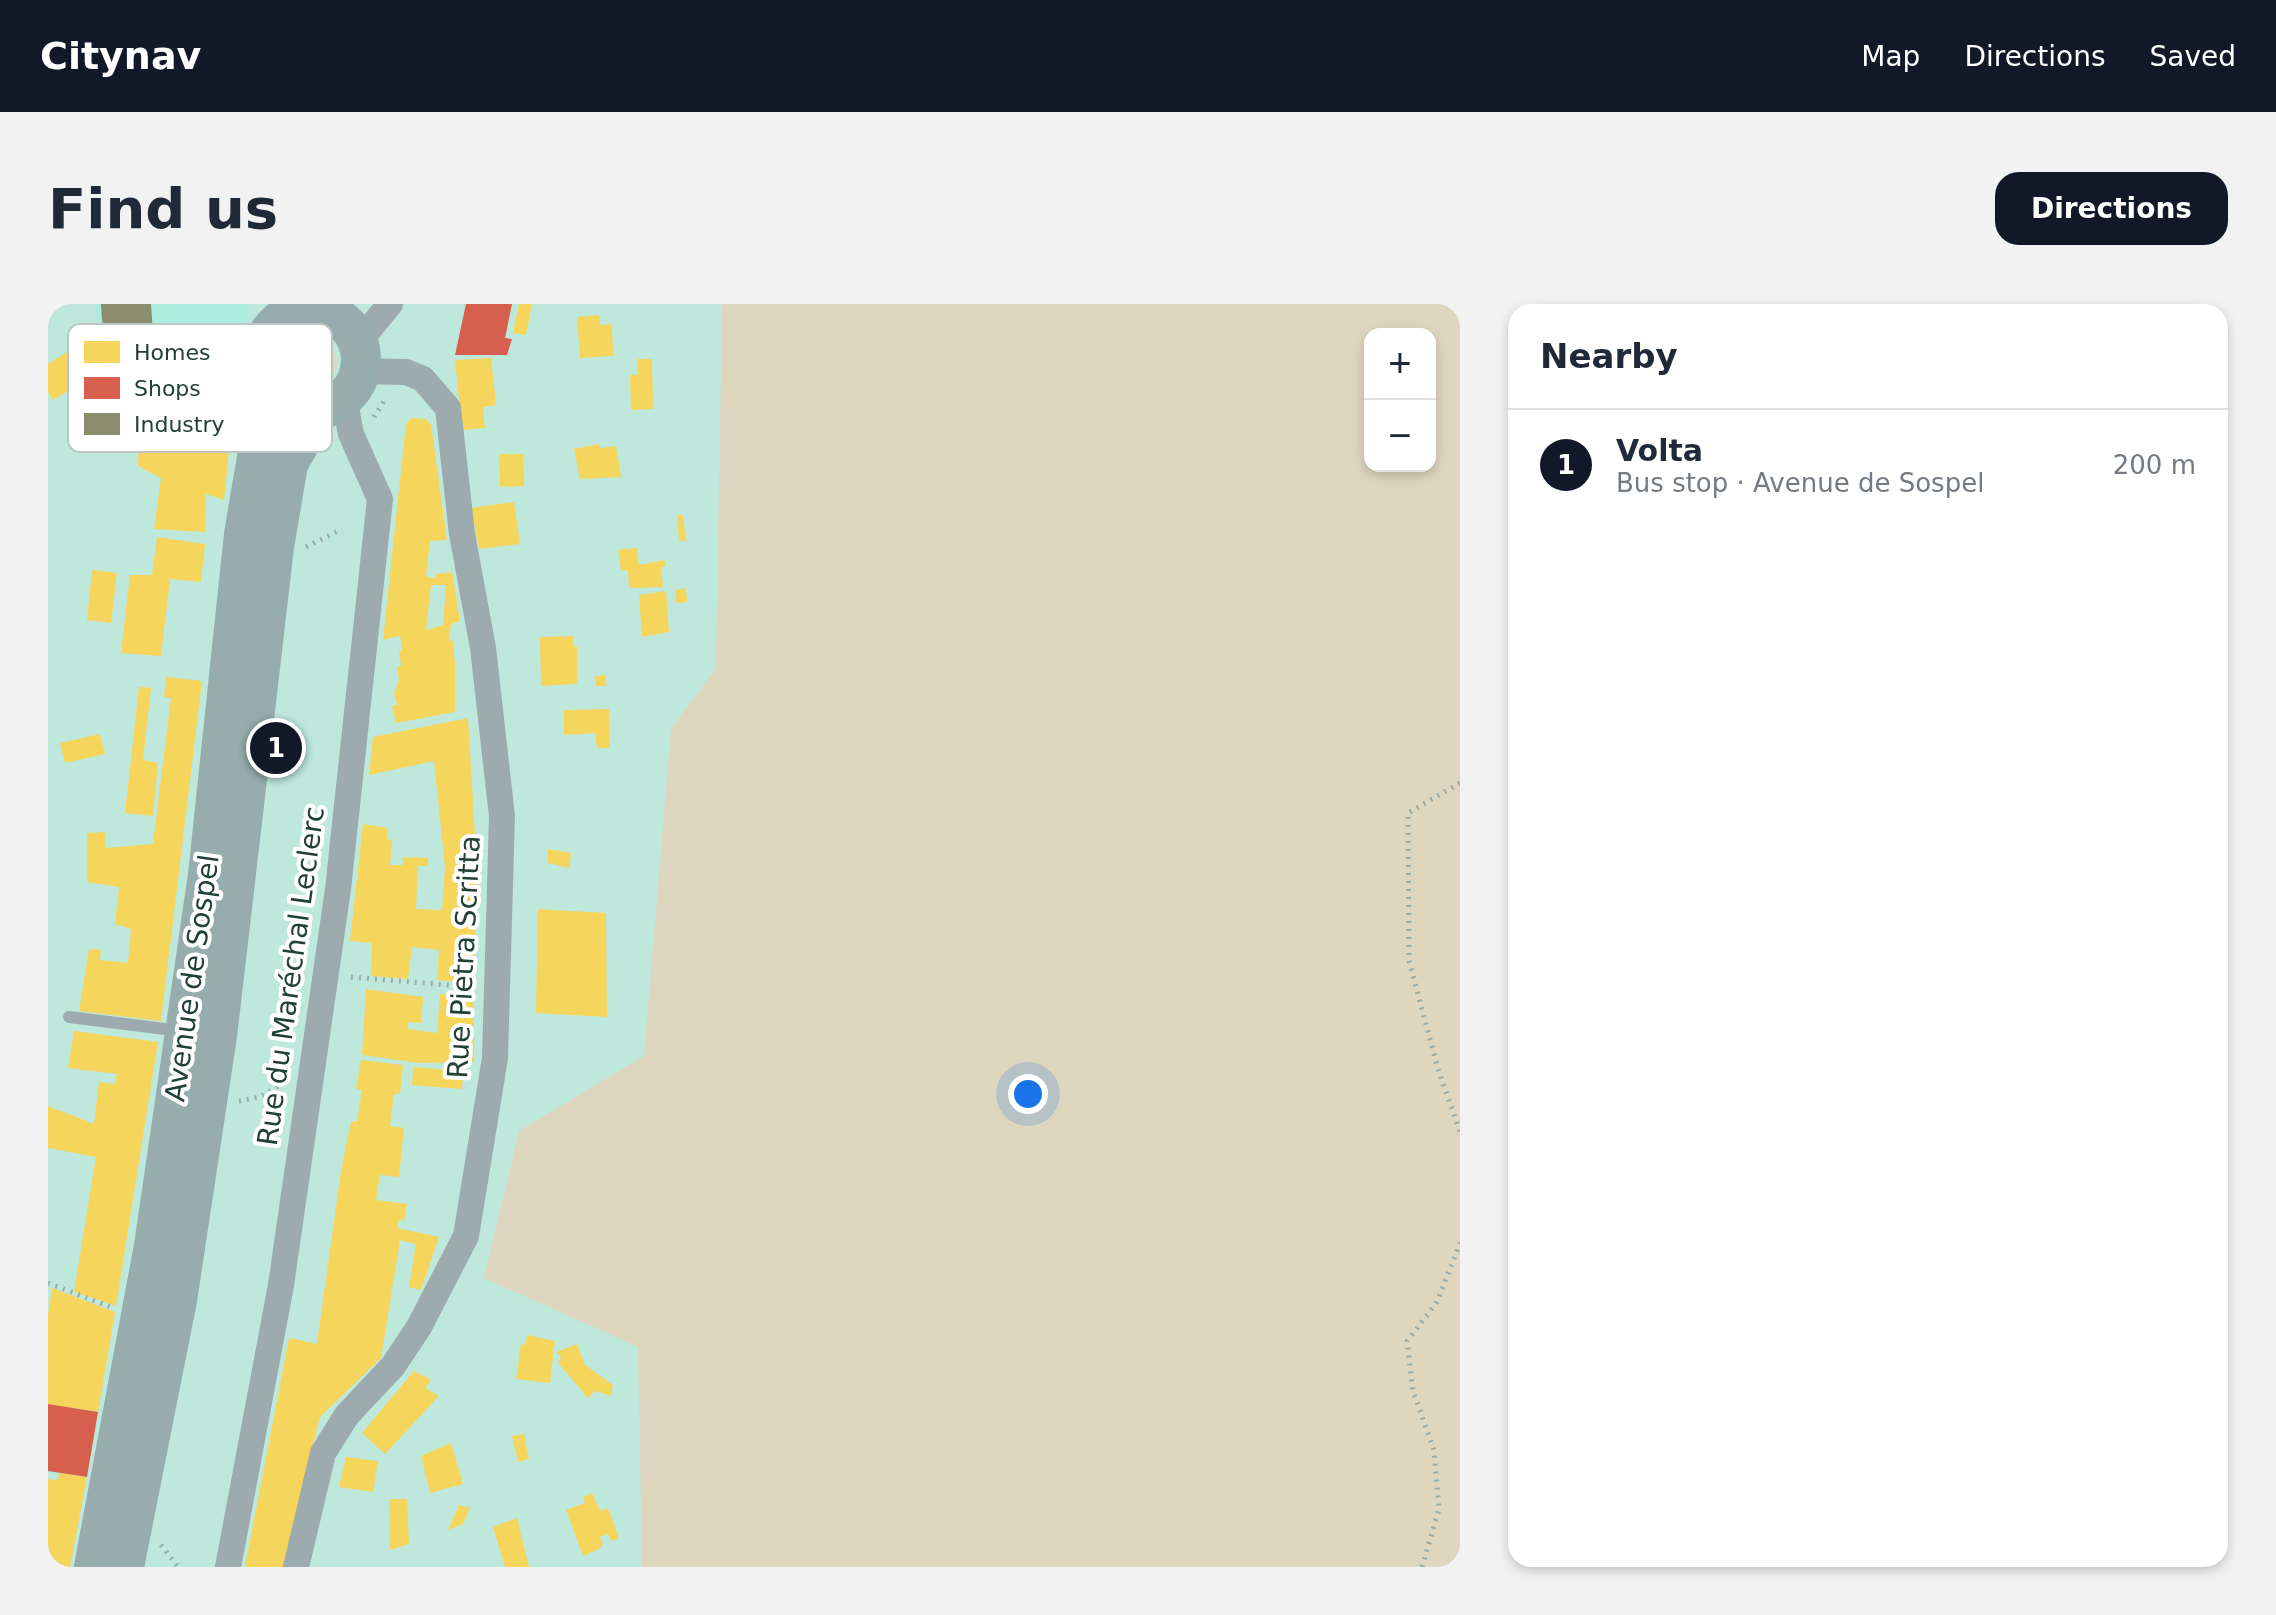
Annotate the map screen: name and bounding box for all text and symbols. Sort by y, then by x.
text: Citynav [40,34,201,78]
text: Map [1861,40,1920,73]
text: Directions [1964,40,2105,73]
text: Saved [2149,40,2236,73]
button: Directions [1995,172,2228,245]
text: Find us [48,176,278,241]
legend [68,324,332,452]
map controls [1364,328,1436,472]
button: + [1364,328,1436,400]
text: Nearby [1540,336,1678,376]
text: Homes [134,340,210,365]
text: Shops [134,376,201,401]
button: − [1364,400,1436,472]
text: Industry [134,412,225,437]
text: Volta [1616,433,1703,468]
text: 1 [1557,450,1575,480]
text: 200 m [2113,450,2196,480]
text: Bus stop · Avenue de Sospel [1616,468,1984,498]
pin: 1 [250,718,302,778]
street label: Rue du Maréchal Leclerc [251,804,331,1148]
street label: Rue Pietra Scritta [441,835,487,1079]
street label: Avenue de Sospel [158,852,226,1104]
your location [1008,1074,1048,1114]

